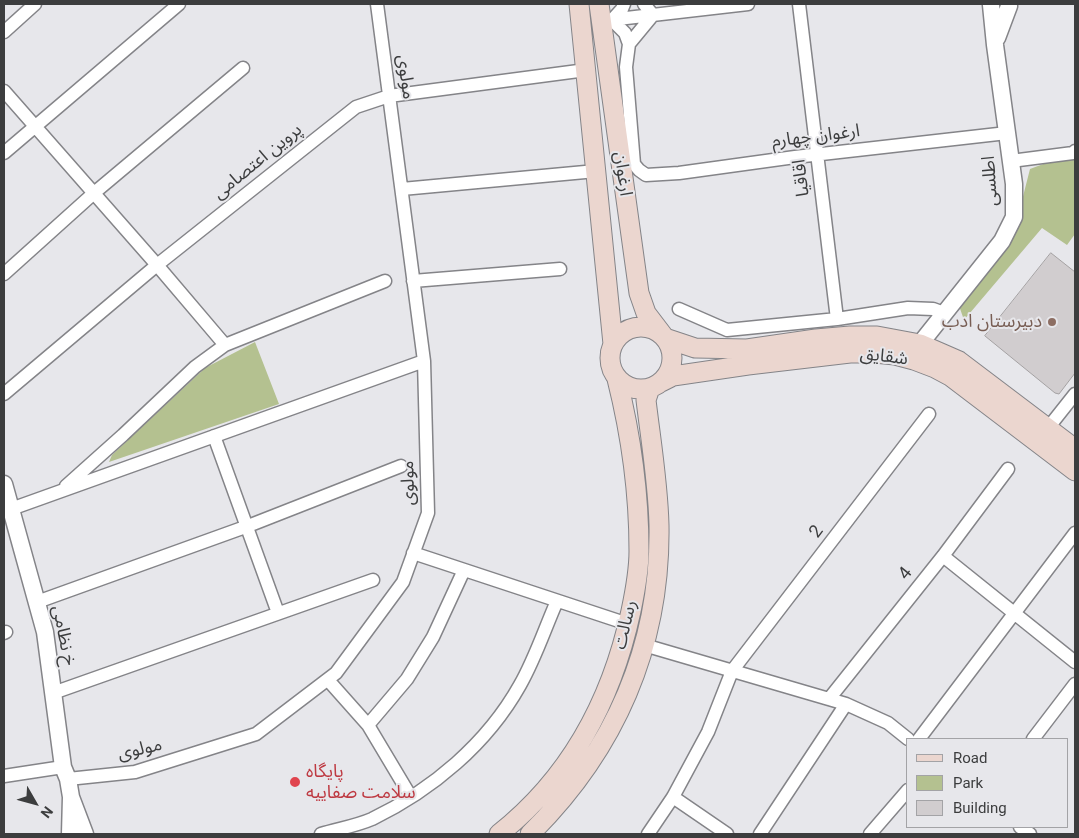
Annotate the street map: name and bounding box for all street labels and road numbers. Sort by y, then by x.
street label: مولوی [391,53,419,101]
street label: پروین اعتصامی [209,119,307,205]
street label: ارغوان چهارم [771,121,861,153]
street label: ارغوان [608,150,636,198]
street label: اطلسی [978,155,1004,207]
street label: اقاقیا [789,158,815,198]
street label: شقایق [859,343,909,371]
street label: مولوی [398,460,420,506]
street label: 2 [805,521,829,543]
street label: 4 [894,563,918,585]
street label: رسالت [610,598,642,652]
street label: خ نظامی [47,604,79,668]
street label: مولوی [116,734,164,766]

